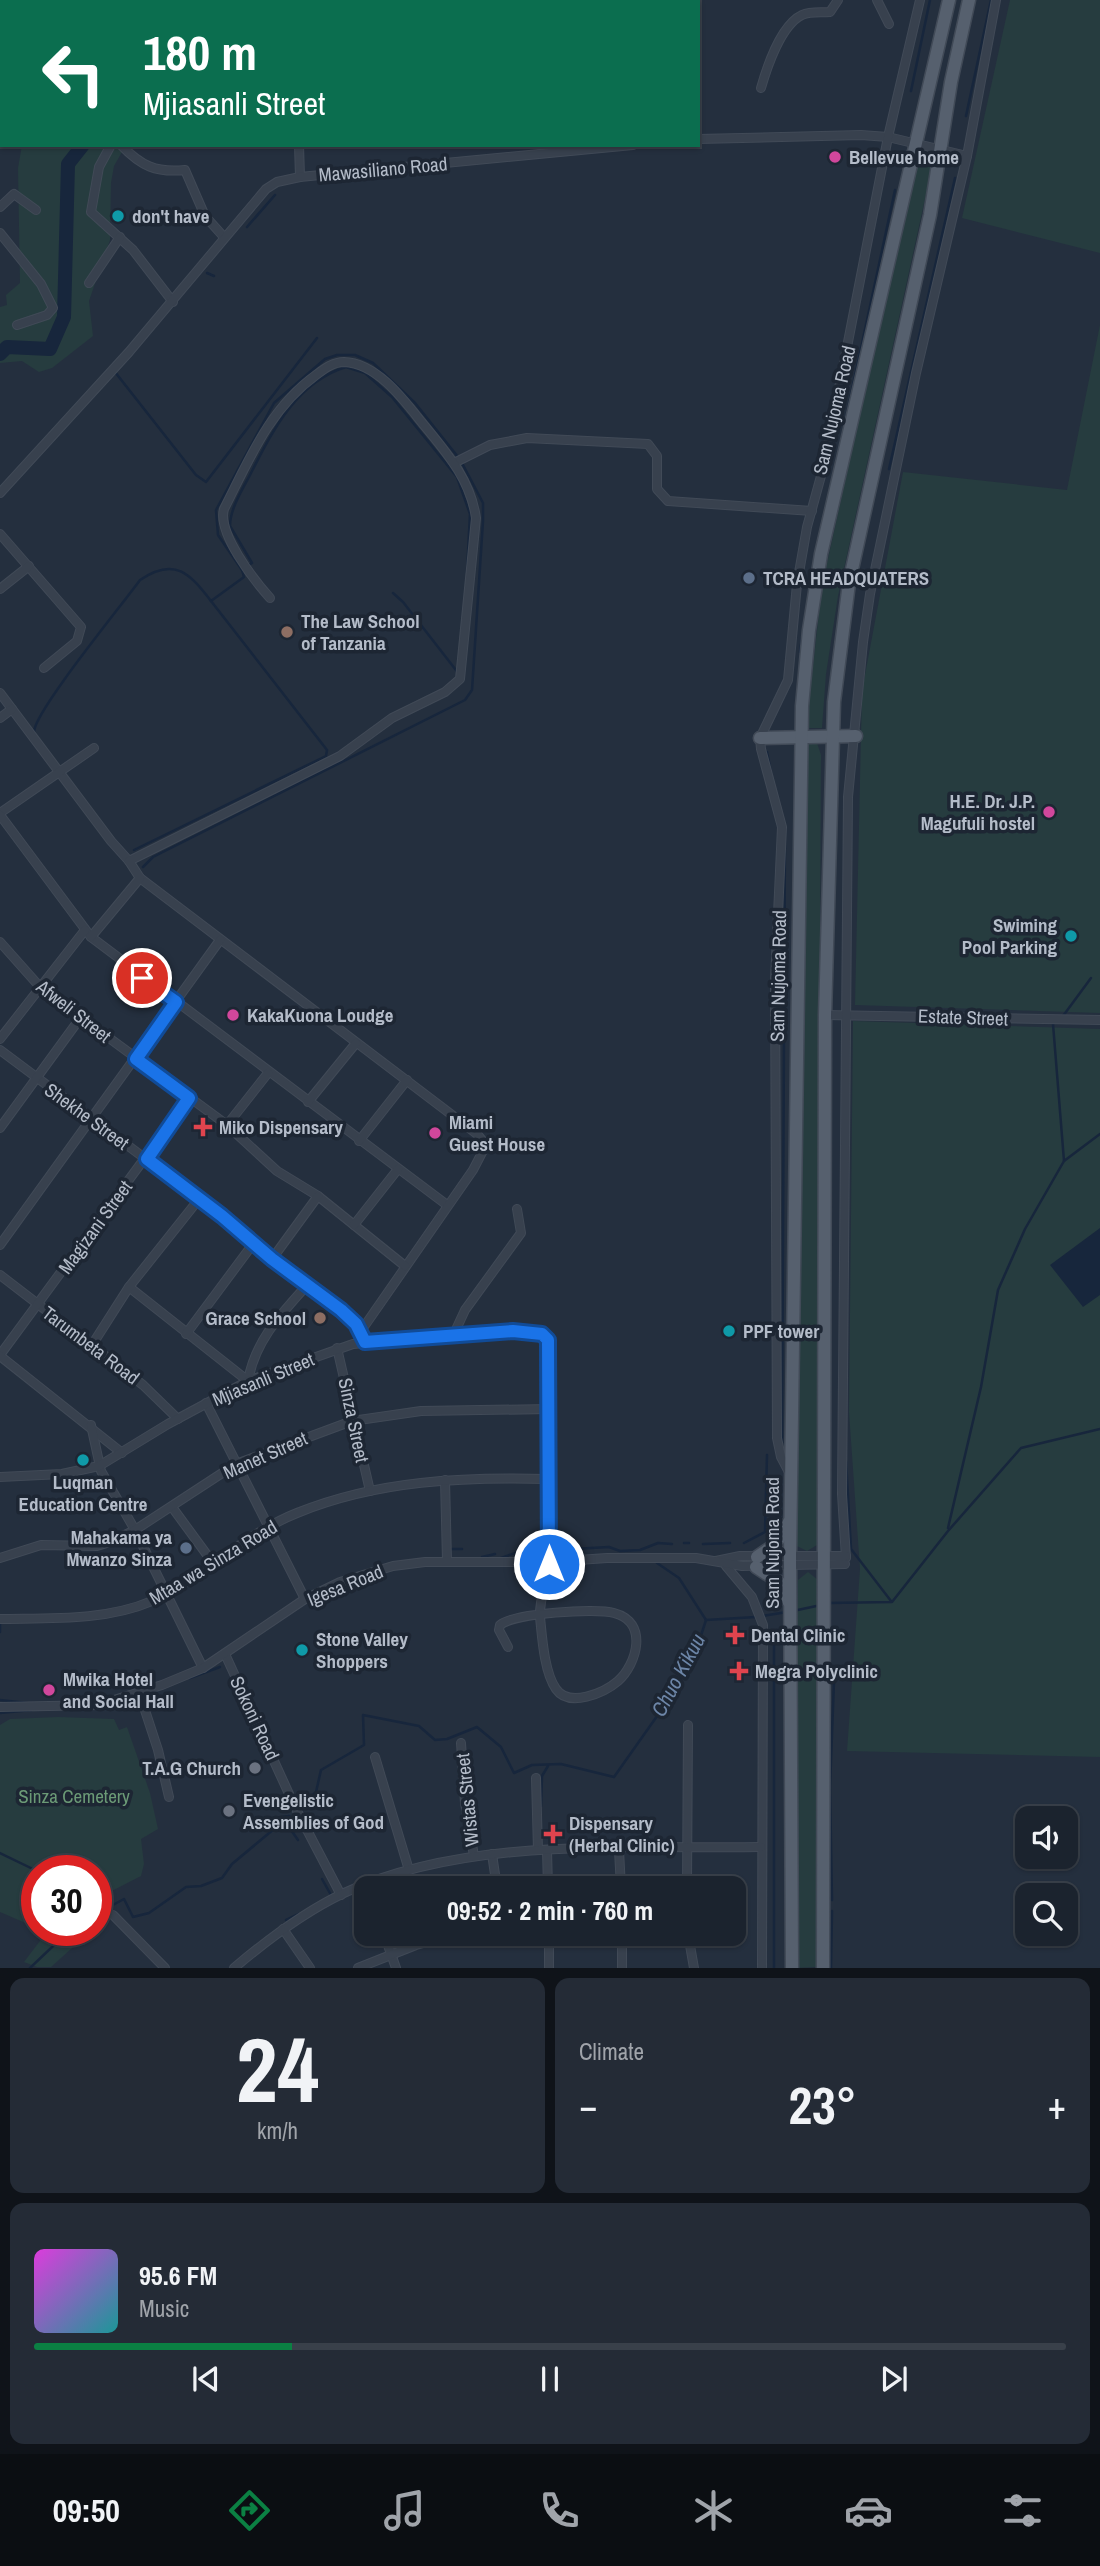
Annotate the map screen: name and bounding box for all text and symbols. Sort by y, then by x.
text: 180 m [143,19,257,85]
icon: left [28,28,119,119]
text: Mjiasanli Street [143,82,325,125]
place label: Bellevue home [849,144,959,170]
marker: Bellevue home [827,149,843,165]
street label: Mawasiliano Road [318,150,448,188]
place label: don't have [132,203,210,229]
marker: don't have [110,208,126,224]
street label: Sam Nujoma Road [807,343,861,477]
place label: TCRA HEADQUATERS [763,565,929,591]
marker: TCRA HEADQUATERS [741,570,757,586]
place label: The Law School of Tanzania [301,608,420,656]
marker: The Law School of Tanzania [279,624,295,640]
place label: H.E. Dr. J.P. Magufuli hostel [921,788,1035,836]
marker: H.E. Dr. J.P. Magufuli hostel [1041,804,1057,820]
street label: Sam Nujoma Road [764,910,792,1042]
place label: Swiming Pool Parking [962,912,1057,960]
marker: Swiming Pool Parking [1063,928,1079,944]
pin [112,948,172,1008]
icon: arrive [123,959,161,997]
street label: Afweli Street [30,973,117,1049]
place label: KakaKuona Loudge [247,1002,394,1028]
street label: Estate Street [918,1002,1009,1032]
marker: KakaKuona Loudge [225,1007,241,1023]
street label: Shekhe Street [39,1076,135,1156]
place label: Miami Guest House [449,1109,545,1157]
place label: Miko Dispensary [219,1114,343,1140]
marker: Miko Dispensary [193,1117,213,1137]
marker: Miami Guest House [427,1125,443,1141]
street label: Magizani Street [52,1174,138,1279]
street label: Tarumbeta Road [37,1300,145,1390]
place label: Grace School [206,1305,306,1331]
marker: Grace School [312,1310,328,1326]
place label: PPF tower [743,1318,819,1344]
marker: PPF tower [721,1323,737,1339]
street label: Mjiasanli Street [208,1346,319,1412]
street label: Sinza Street [332,1375,376,1465]
street label: Manet Street [219,1425,312,1485]
marker: Luqman Education Centre [75,1452,91,1468]
place label: Luqman Education Centre [19,1469,148,1517]
street label: Sam Nujoma Road [759,1477,785,1609]
street label: Mtaa wa Sinza Road [144,1514,282,1610]
place label: Mahakama ya Mwanzo Sinza [66,1524,172,1572]
position arrow [512,1527,586,1601]
marker: Mahakama ya Mwanzo Sinza [178,1540,194,1556]
street label: Igesa Road [303,1558,387,1612]
place label: Dental Clinic [751,1622,845,1648]
marker: Dental Clinic [725,1625,745,1645]
place label: Stone Valley Shoppers [316,1626,408,1674]
water label: Chuo Kikuu [644,1628,712,1722]
marker: Stone Valley Shoppers [294,1642,310,1658]
place label: Megra Polyclinic [755,1658,878,1684]
marker: Megra Polyclinic [729,1661,749,1681]
place label: Mwika Hotel and Social Hall [63,1666,174,1714]
street label: Sokoni Road [224,1672,286,1764]
marker: Mwika Hotel and Social Hall [41,1682,57,1698]
street label: Wistas Street [449,1751,485,1848]
place label: T.A.G Church [142,1755,241,1781]
marker: T.A.G Church [247,1760,263,1776]
park label: Sinza Cemetery [18,1783,130,1809]
place label: Evengelistic Assemblies of God [243,1787,384,1835]
marker: Evengelistic Assemblies of God [221,1803,237,1819]
map controls [1015,1806,1078,1946]
button: sound [1015,1806,1078,1869]
place label: Dispensary (Herbal Clinic) [569,1810,675,1858]
marker: Dispensary (Herbal Clinic) [543,1824,563,1844]
speed limit sign: 30 [21,1855,112,1946]
button: search [1015,1883,1078,1946]
text: 09:52 · 2 min · 760 m [447,1893,653,1928]
text: 24 [236,2008,319,2130]
text: Climate [579,2036,644,2067]
text: 23° [788,2070,857,2140]
text: − [579,2080,597,2131]
text: + [1048,2080,1066,2131]
text: km/h [257,2115,298,2146]
text: 95.6 FM [139,2258,217,2293]
text: Music [139,2293,189,2324]
icon: previous [187,2360,225,2398]
icon: pause [531,2360,569,2398]
icon: next [875,2360,913,2398]
icon: directions [225,2486,274,2535]
icon: music [380,2486,429,2535]
icon: phone [535,2486,584,2535]
icon: climate [689,2486,738,2535]
icon: car [844,2486,893,2535]
icon: filters [998,2486,1047,2535]
text: 09:50 [53,2489,120,2532]

